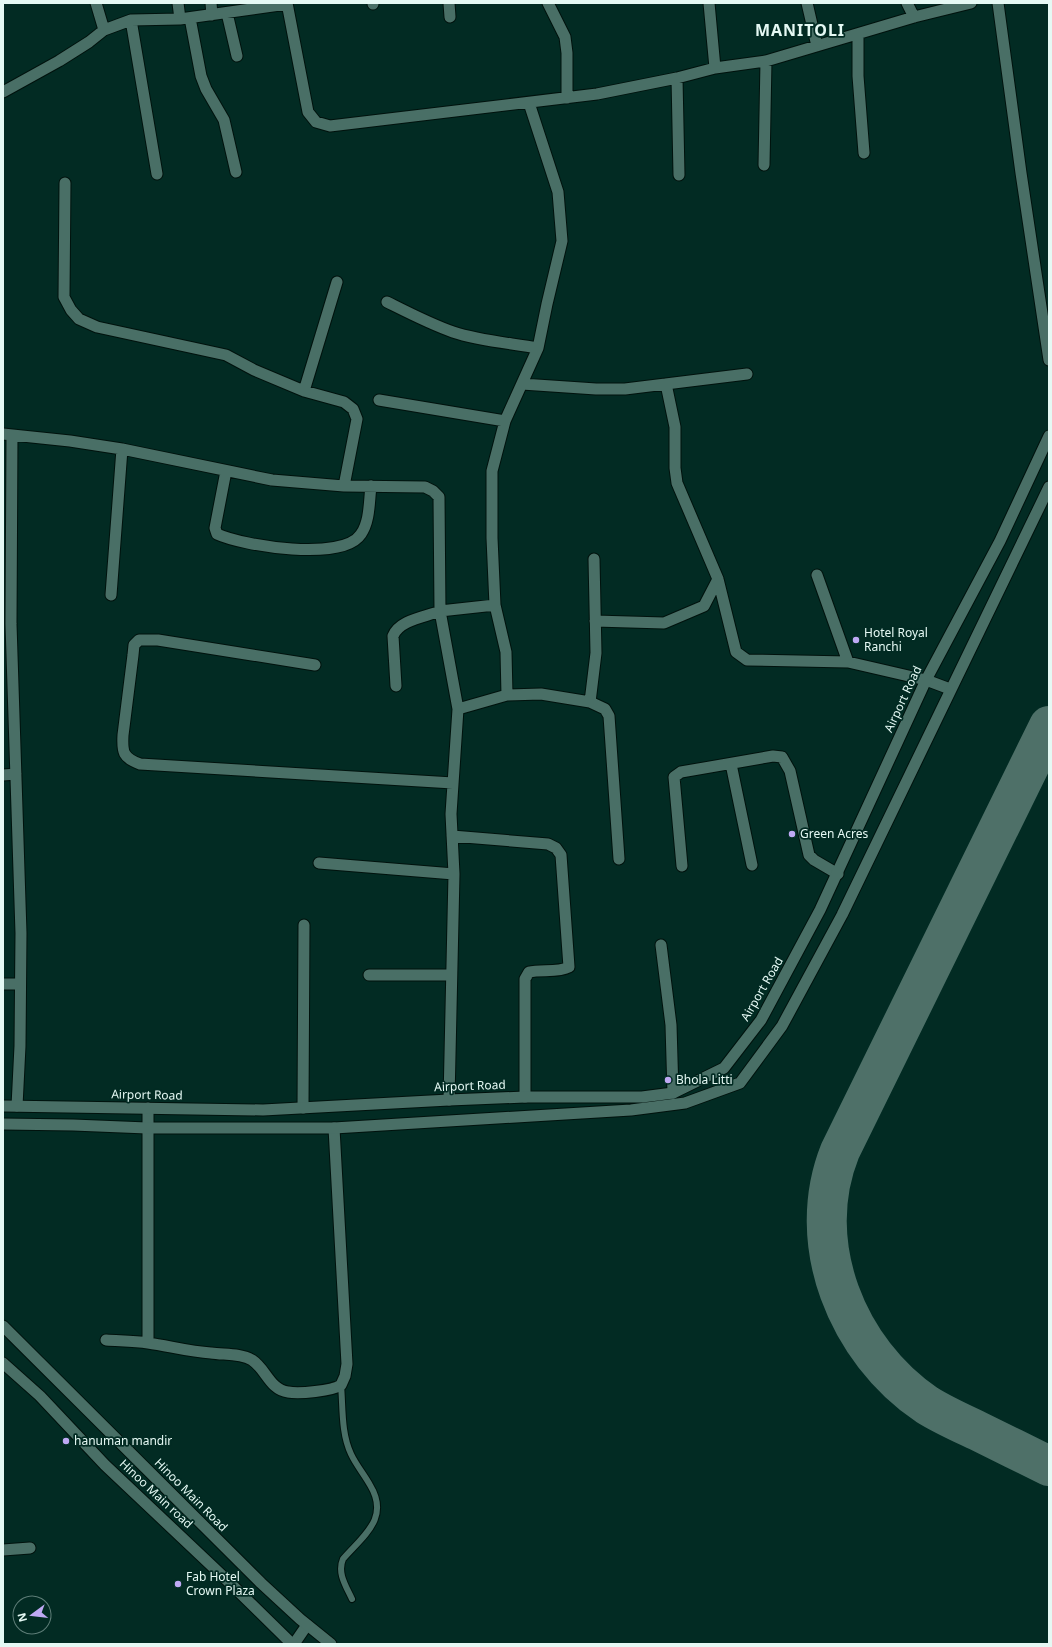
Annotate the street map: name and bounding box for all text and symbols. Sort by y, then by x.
district label: MANITOLI [755,19,845,41]
place label: Hotel Royal Ranchi [864,624,928,655]
marker: Hotel Royal Ranchi [851,635,861,645]
street label: Airport Road [880,663,925,735]
place label: Green Acres [800,825,868,842]
marker: Green Acres [787,829,797,839]
street label: Airport Road [736,953,787,1024]
place label: Bhola Litti [676,1071,733,1088]
marker: Bhola Litti [663,1075,673,1085]
street label: Airport Road [434,1076,506,1095]
street label: Airport Road [111,1085,183,1104]
place label: hanuman mandir [74,1432,172,1449]
marker: hanuman mandir [61,1436,71,1446]
street label: Hinoo Main Road [151,1454,232,1535]
street label: Hinoo Main road [116,1455,197,1532]
place label: Fab Hotel Crown Plaza [186,1568,255,1599]
marker: Fab Hotel Crown Plaza [173,1579,183,1589]
north arrow [12,1595,52,1635]
text: N [13,1611,30,1624]

